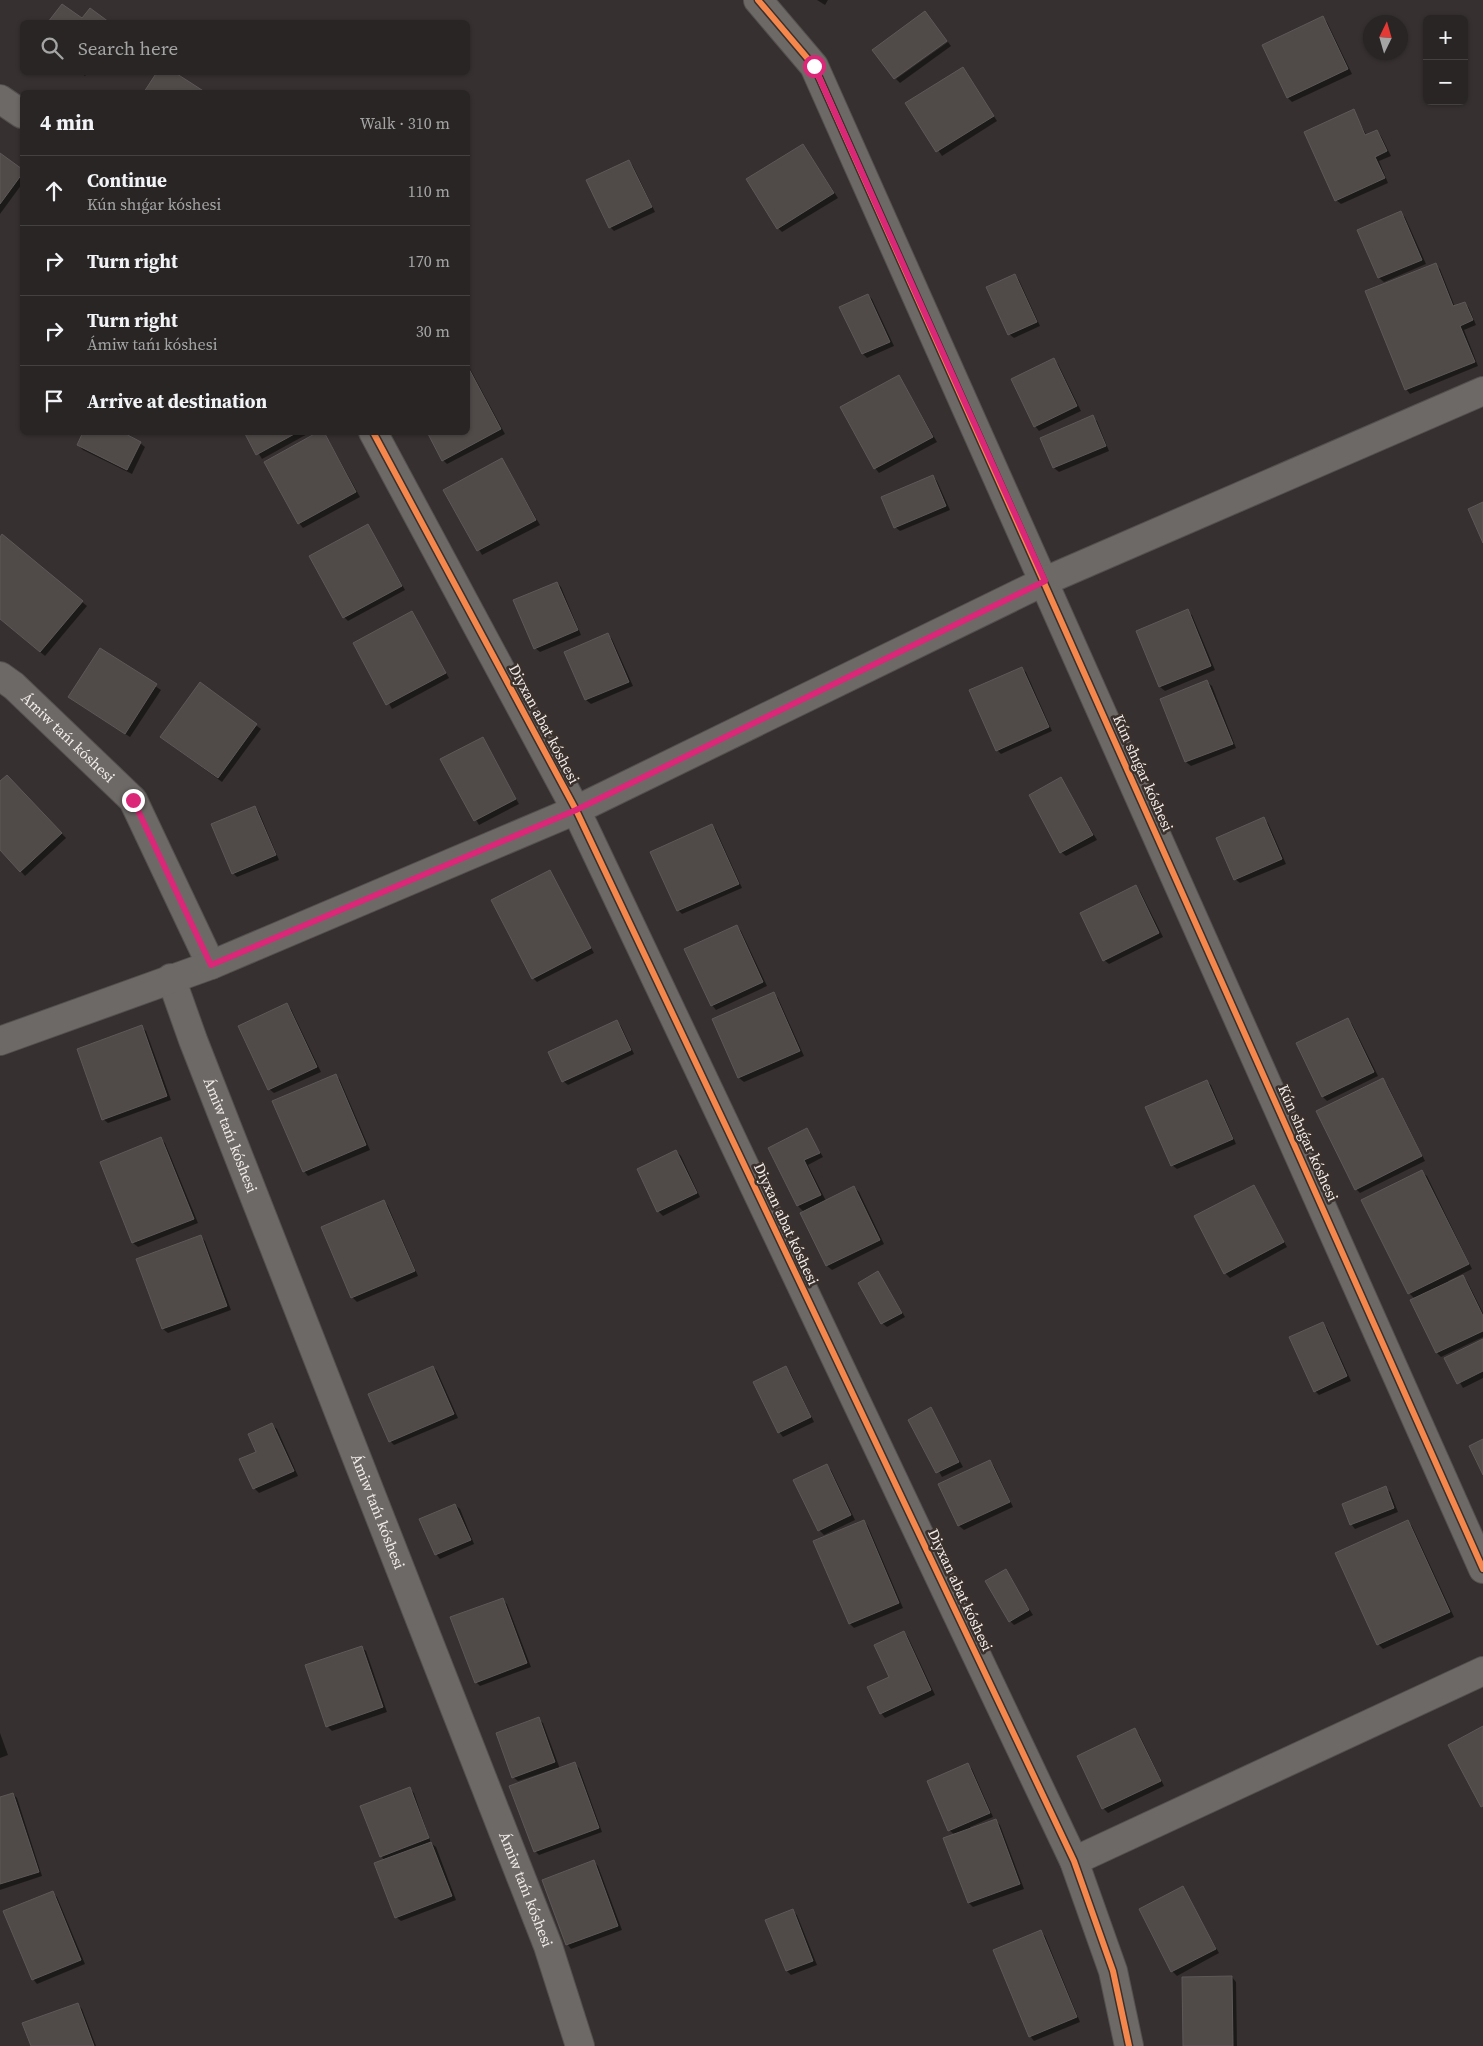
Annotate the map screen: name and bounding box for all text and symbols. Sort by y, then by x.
north arrow [1363,15,1408,60]
map controls [1423,15,1468,105]
button: + [1423,15,1468,60]
search box [20,20,470,75]
icon: search [38,34,66,62]
text: Search here [78,35,178,61]
route start [803,55,826,78]
button: − [1423,60,1468,105]
text: 4 min [40,108,95,137]
text: Walk · 310 m [360,112,450,134]
text: Continue [87,167,167,193]
icon: ahead [40,177,68,205]
text: 110 m [408,180,450,202]
text: Kún shıǵar kóshesi [87,193,221,215]
icon: right [40,247,68,275]
text: Turn right [87,248,178,274]
text: 170 m [408,250,450,272]
text: Turn right [87,307,178,333]
icon: right [40,317,68,345]
text: 30 m [416,320,450,342]
text: Ámiw tańı kóshesi [87,333,217,355]
icon: arrive [40,387,68,415]
text: Arrive at destination [87,388,267,414]
street label: Diyxan abat kóshesi [504,660,585,787]
street label: Ámiw tańı kóshesi [17,687,120,787]
street label: Kún shıǵar kóshesi [1108,711,1179,835]
route end [122,789,145,812]
street label: Ámiw tańı kóshesi [199,1074,263,1196]
street label: Kún shıǵar kóshesi [1273,1081,1344,1205]
street label: Diyxan abat kóshesi [749,1159,824,1288]
street label: Ámiw tańı kóshesi [346,1450,410,1572]
street label: Diyxan abat kóshesi [923,1525,998,1654]
street label: Ámiw tańı kóshesi [494,1828,558,1950]

